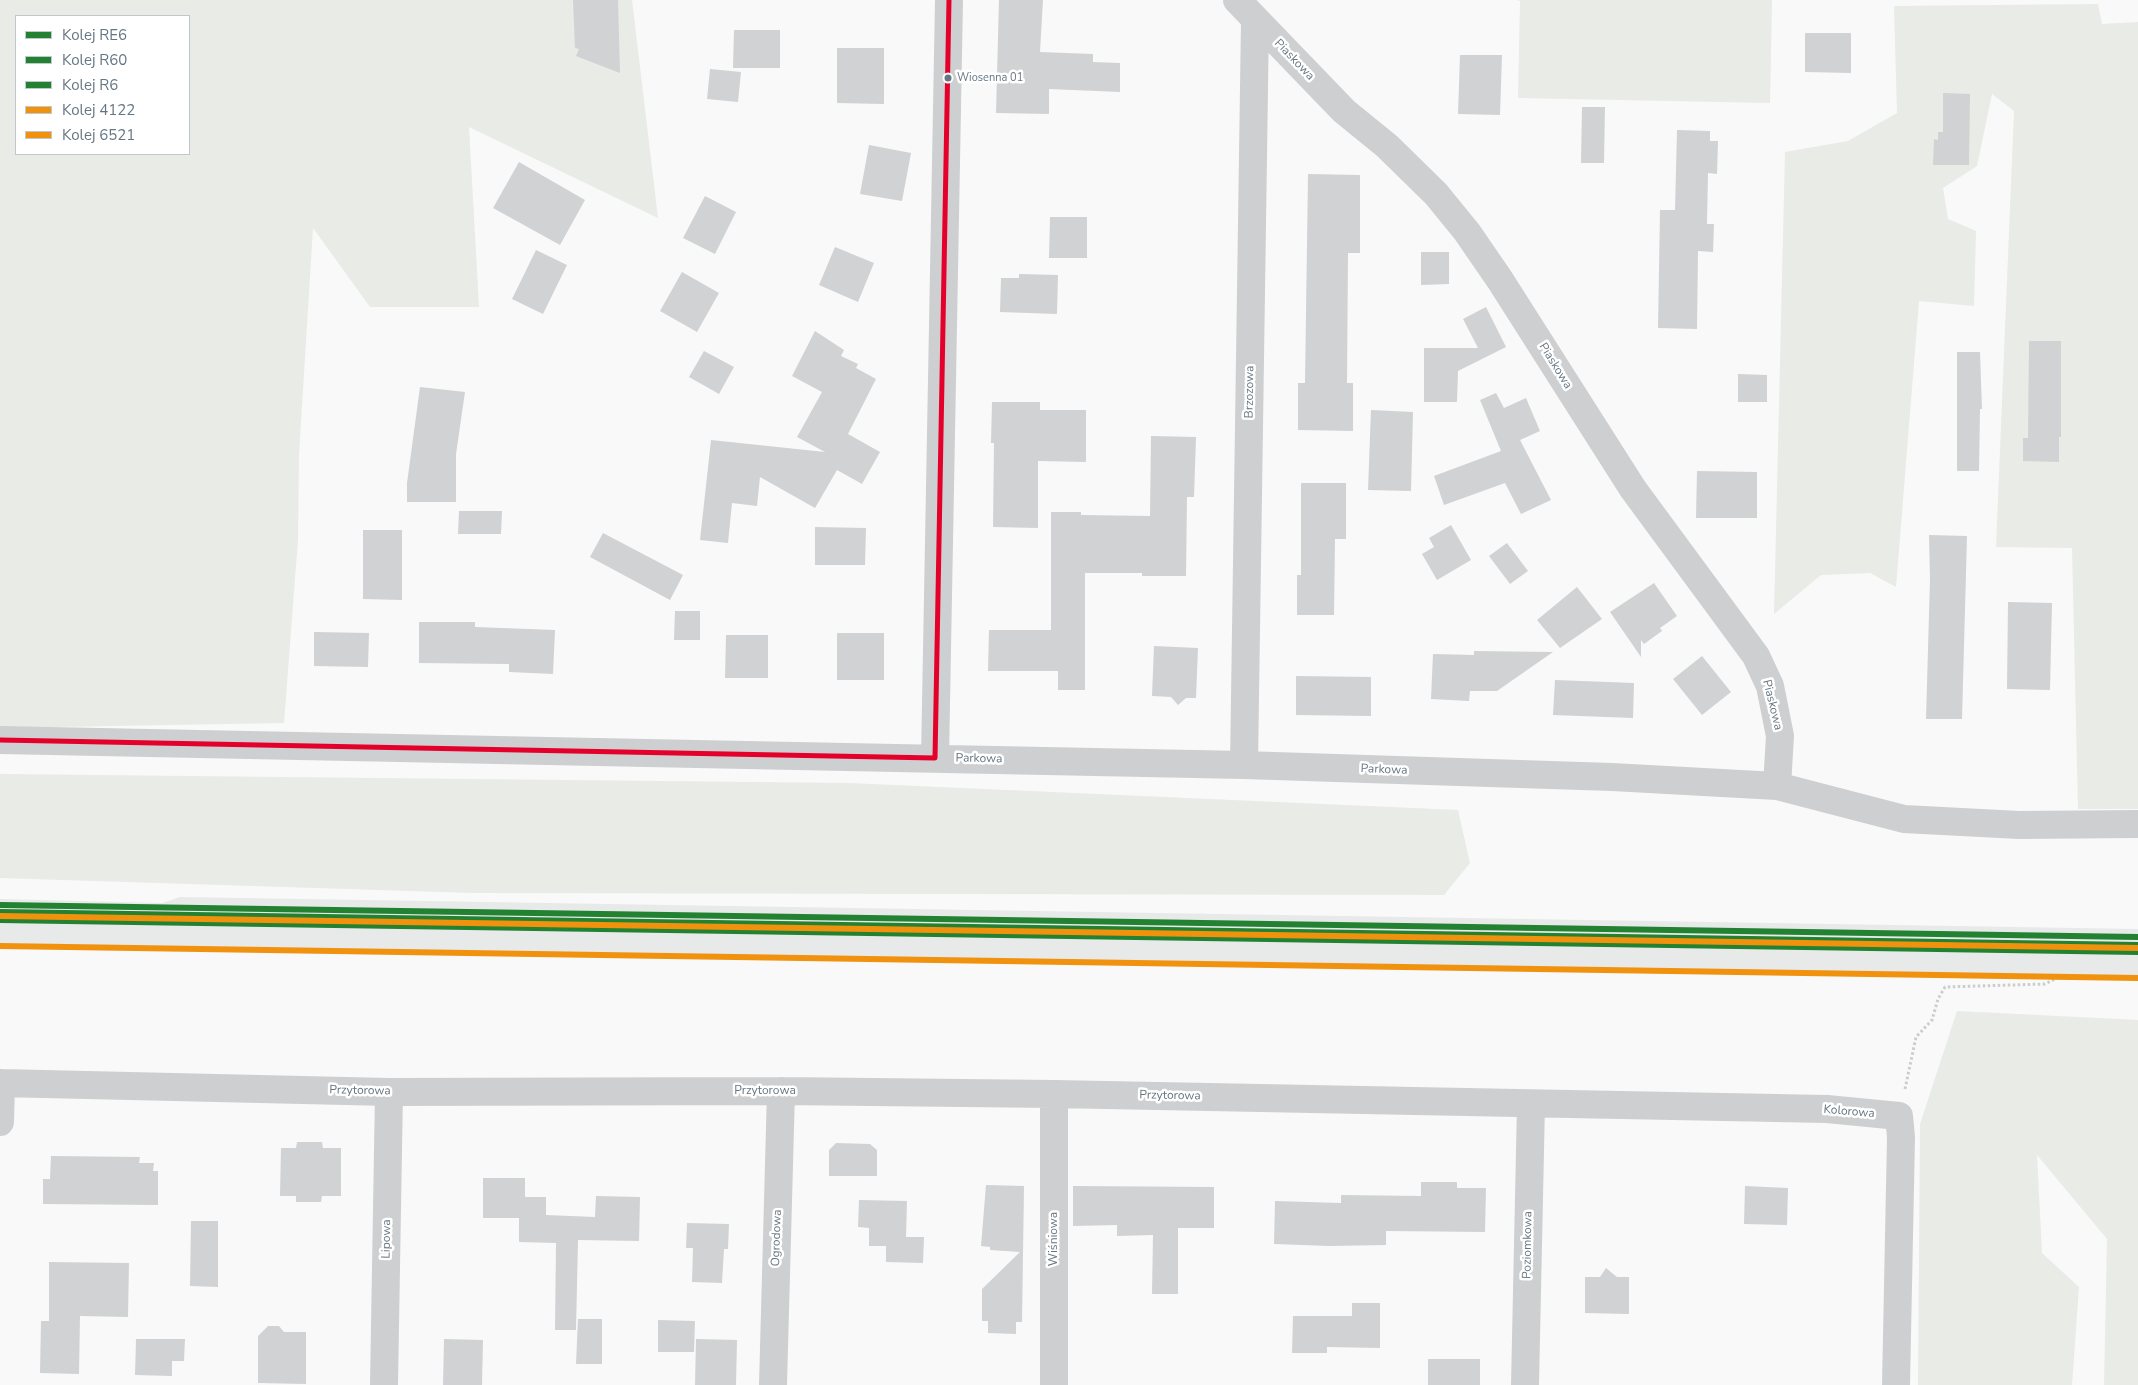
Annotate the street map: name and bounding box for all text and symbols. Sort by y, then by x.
legend [15,15,190,155]
text: Kolej RE6 [62,25,127,45]
street label: Piaskowa [1271,37,1317,83]
text: Kolej R60 [62,50,127,70]
place label: Wiosenna 01 [957,71,1023,85]
marker: Wiosenna 01 [943,73,953,83]
text: Kolej R6 [62,75,118,95]
text: Kolej 4122 [62,100,135,120]
text: Kolej 6521 [62,125,135,145]
street label: Piaskowa [1535,340,1575,392]
street label: Brzozowa [1242,365,1258,419]
street label: Piaskowa [1759,678,1785,732]
street label: Parkowa [956,751,1002,767]
street label: Parkowa [1360,762,1408,778]
street label: Przytorowa [329,1083,391,1099]
street label: Przytorowa [734,1084,796,1098]
street label: Przytorowa [1139,1088,1201,1104]
street label: Kolorowa [1823,1103,1875,1121]
street label: Ogrodowa [769,1209,785,1267]
street label: Poziomkowa [1520,1211,1536,1279]
street label: Wiśniowa [1047,1212,1061,1266]
street label: Lipowa [379,1219,395,1259]

